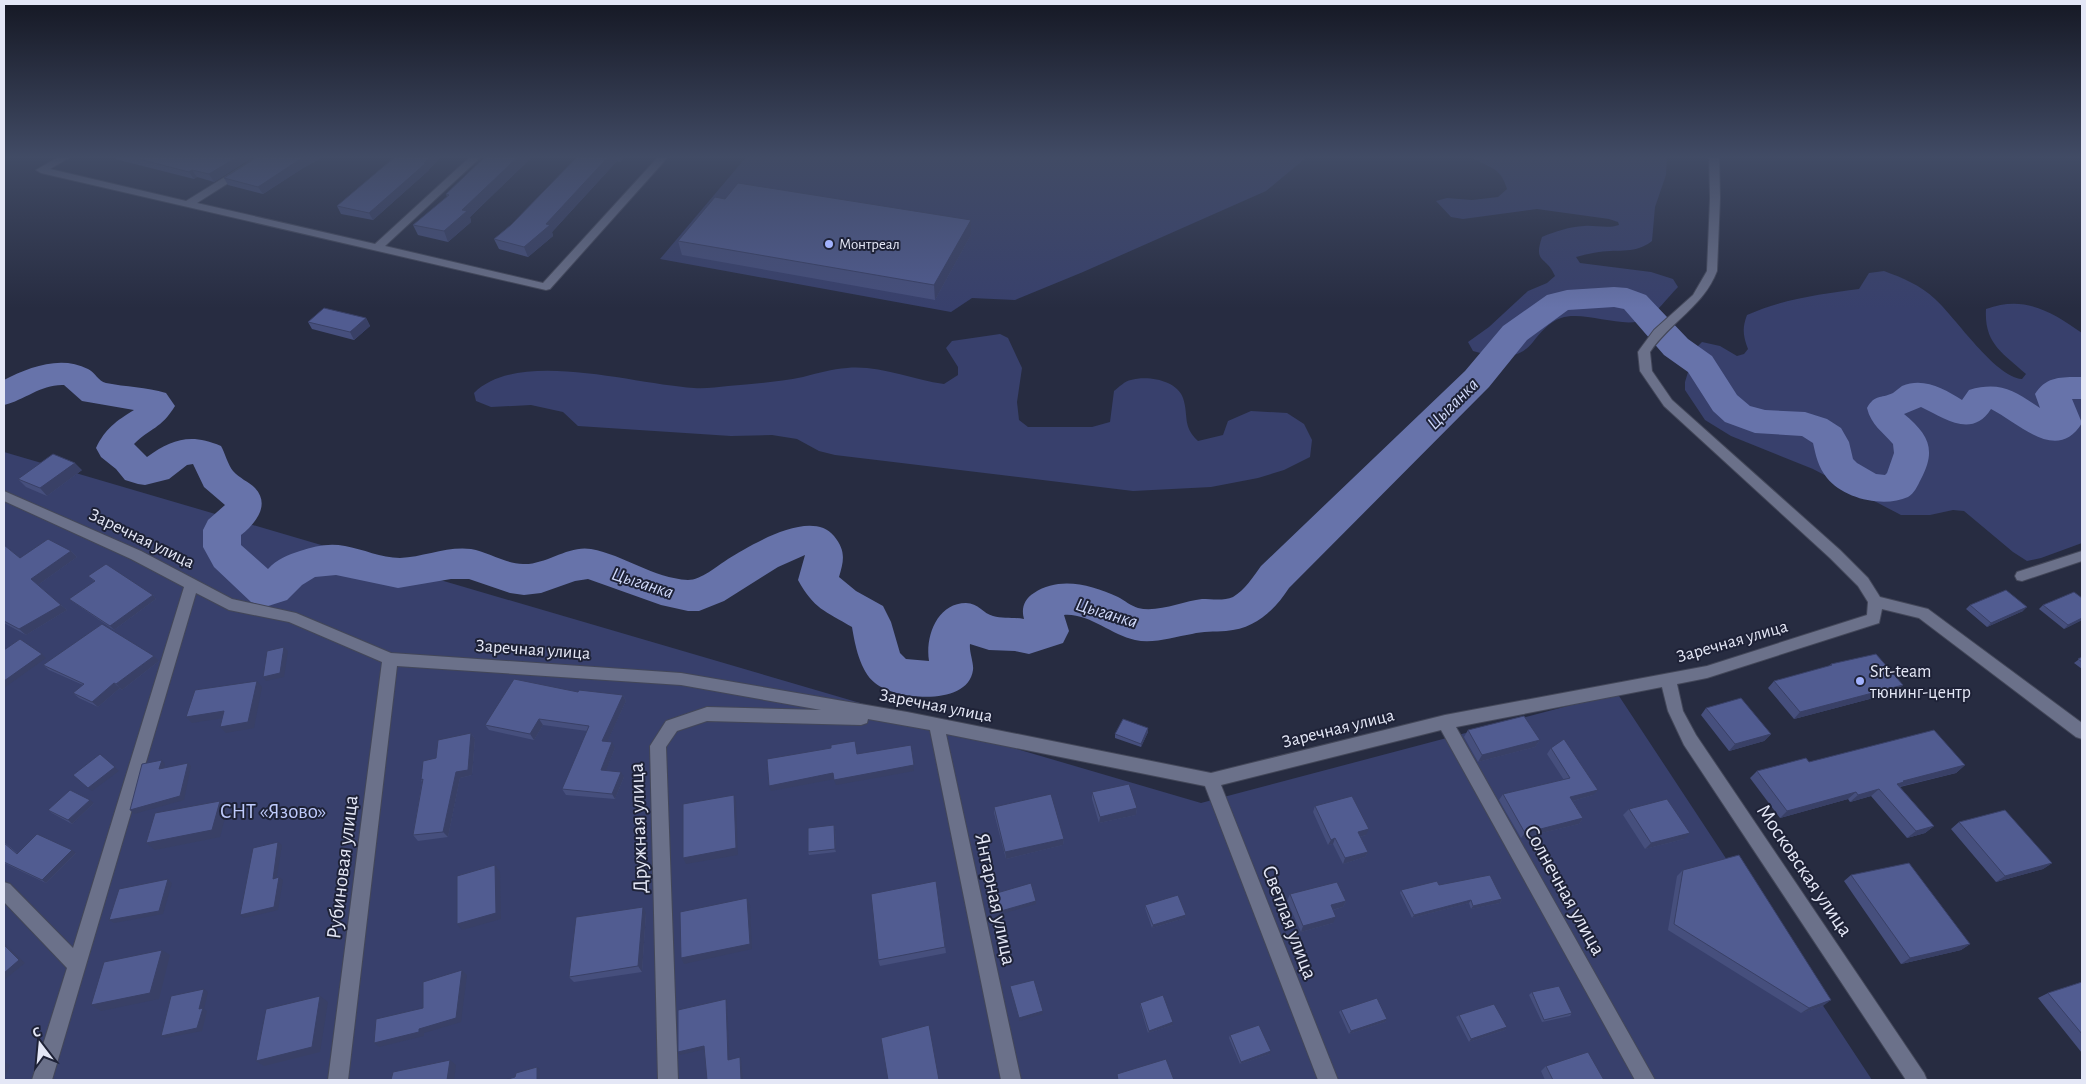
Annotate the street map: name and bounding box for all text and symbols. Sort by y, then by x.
place label: Монтреал [839,237,900,252]
marker: Монтреал [823,238,835,250]
water label: Цыганка [1424,375,1482,433]
street label: Заречная улица [86,506,197,572]
water label: Цыганка [609,565,676,602]
water label: Цыганка [1073,595,1140,632]
street label: Заречная улица [1675,617,1790,666]
street label: Заречная улица [475,637,591,663]
place label: Srt-team тюнинг-центр [1869,663,1971,702]
marker: Srt-team тюнинг-центр [1854,675,1866,687]
street label: Заречная улица [878,686,994,726]
street label: Заречная улица [1280,706,1396,752]
street label: Дружная улица [626,762,651,894]
street label: Рубиновая улица [323,793,362,940]
street label: Московская улица [1753,800,1857,940]
park label: СНТ «Язово» [220,801,326,822]
street label: Солнечная улица [1520,822,1609,959]
street label: Янтарная улица [971,831,1020,967]
street label: Светлая улица [1258,862,1321,982]
north arrow [15,1019,65,1069]
text: С [31,1025,43,1040]

